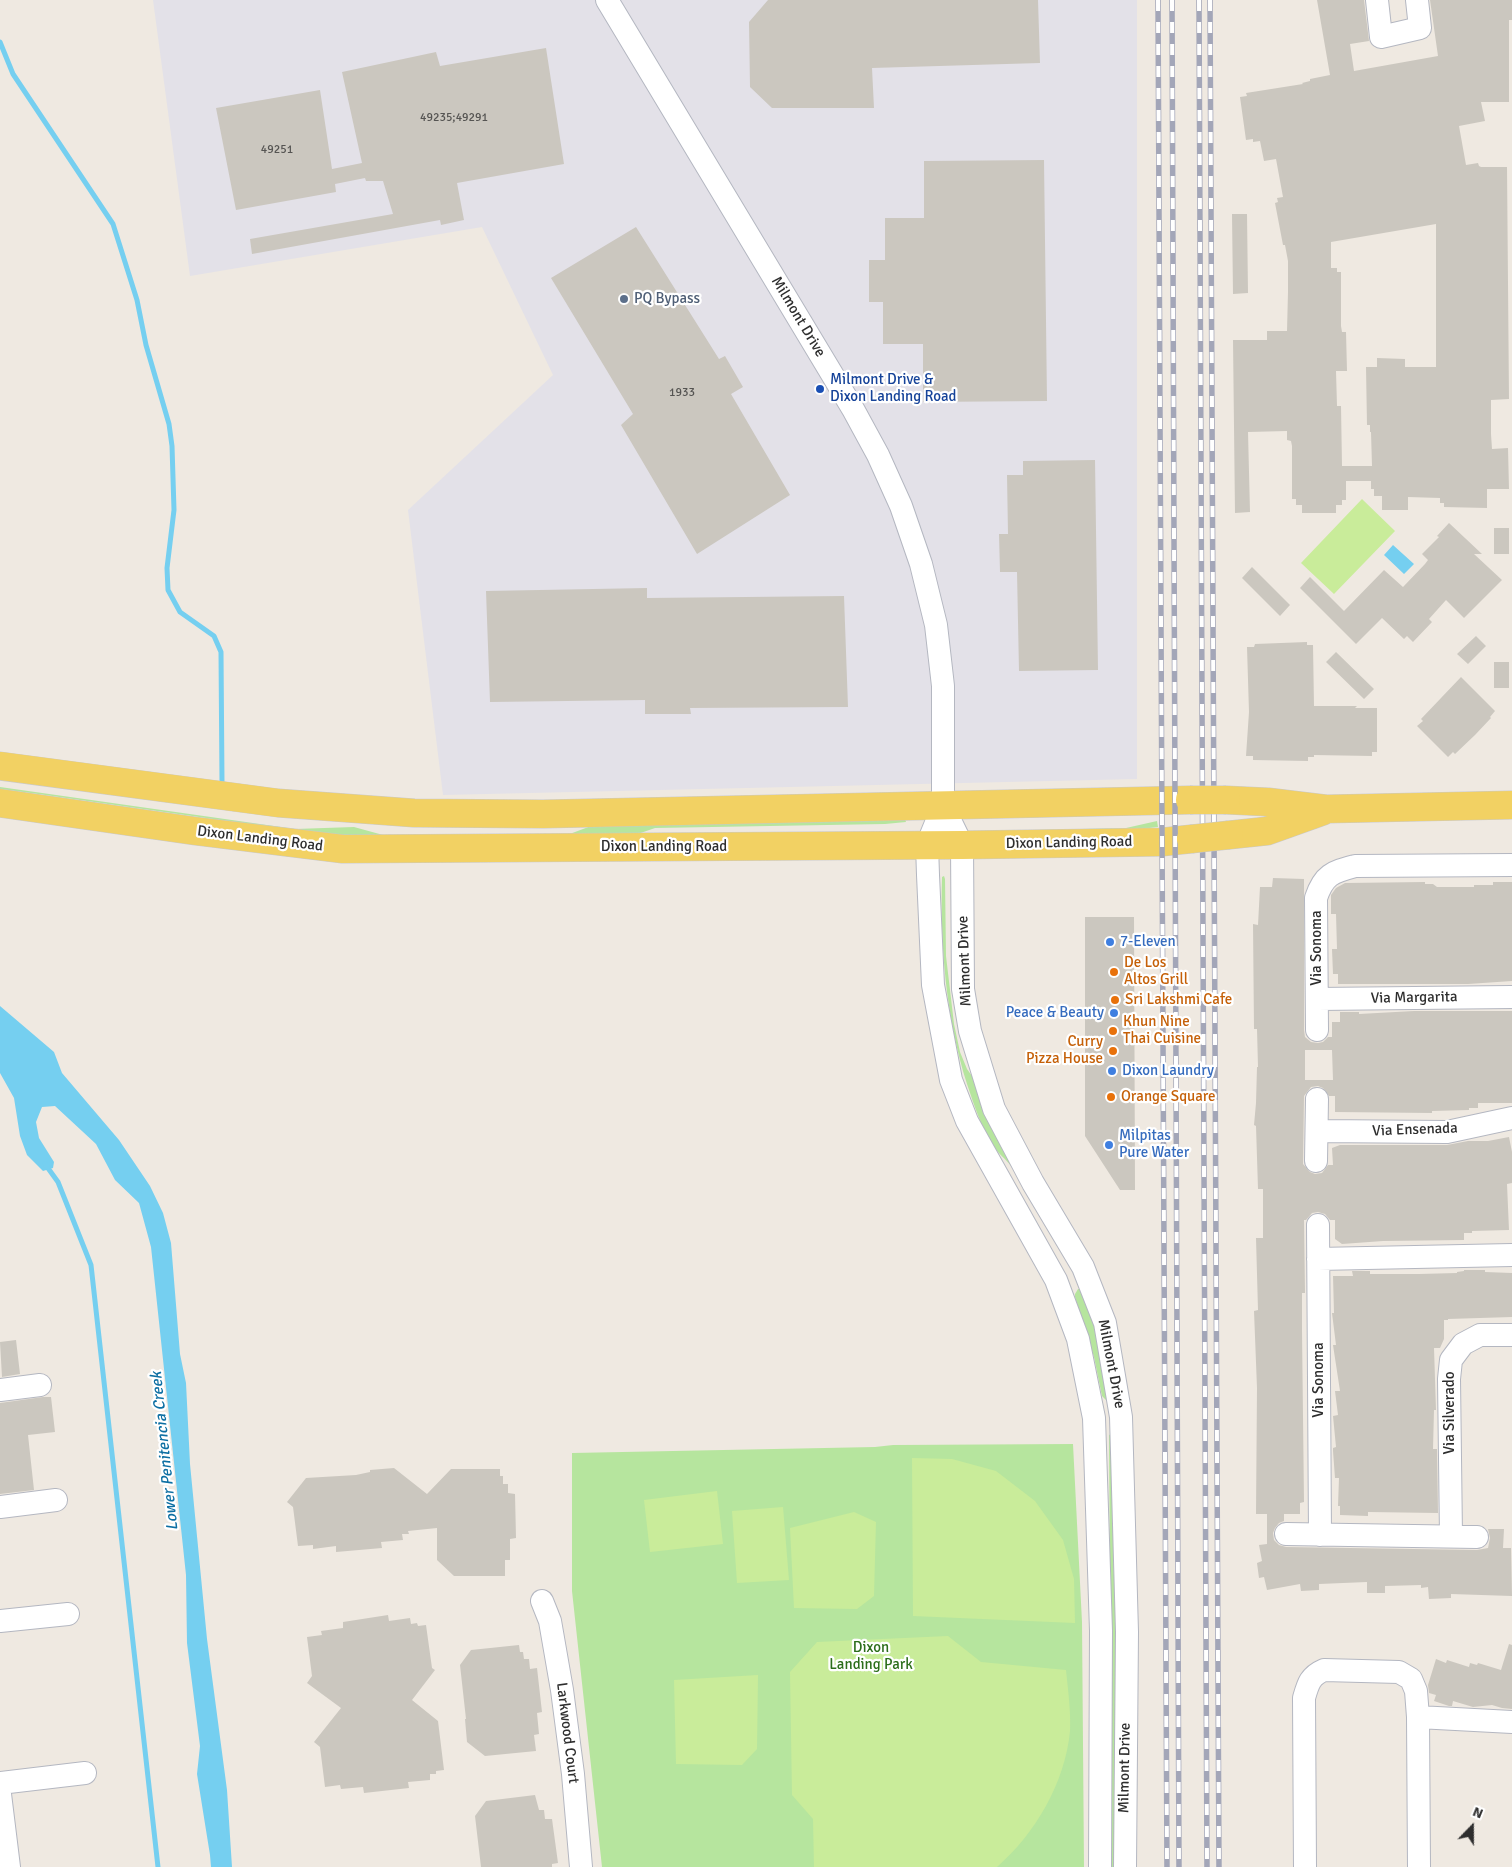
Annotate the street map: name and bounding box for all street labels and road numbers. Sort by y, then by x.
street label: Milmont Drive [767,274,829,360]
street label: Dixon Landing Road [196,822,324,856]
street label: Dixon Landing Road [1006,833,1132,853]
street label: Dixon Landing Road [601,838,727,856]
street label: Via Sonoma [1308,910,1326,986]
street label: Milmont Drive [954,915,976,1007]
street label: Via Margarita [1370,988,1458,1008]
street label: Via Ensenada [1372,1120,1458,1140]
street label: Milmont Drive [1094,1318,1128,1410]
street label: Via Sonoma [1310,1342,1328,1418]
street label: Via Silverado [1441,1371,1459,1455]
street label: Larkwood Court [552,1681,582,1785]
street label: Milmont Drive [1115,1723,1135,1813]

